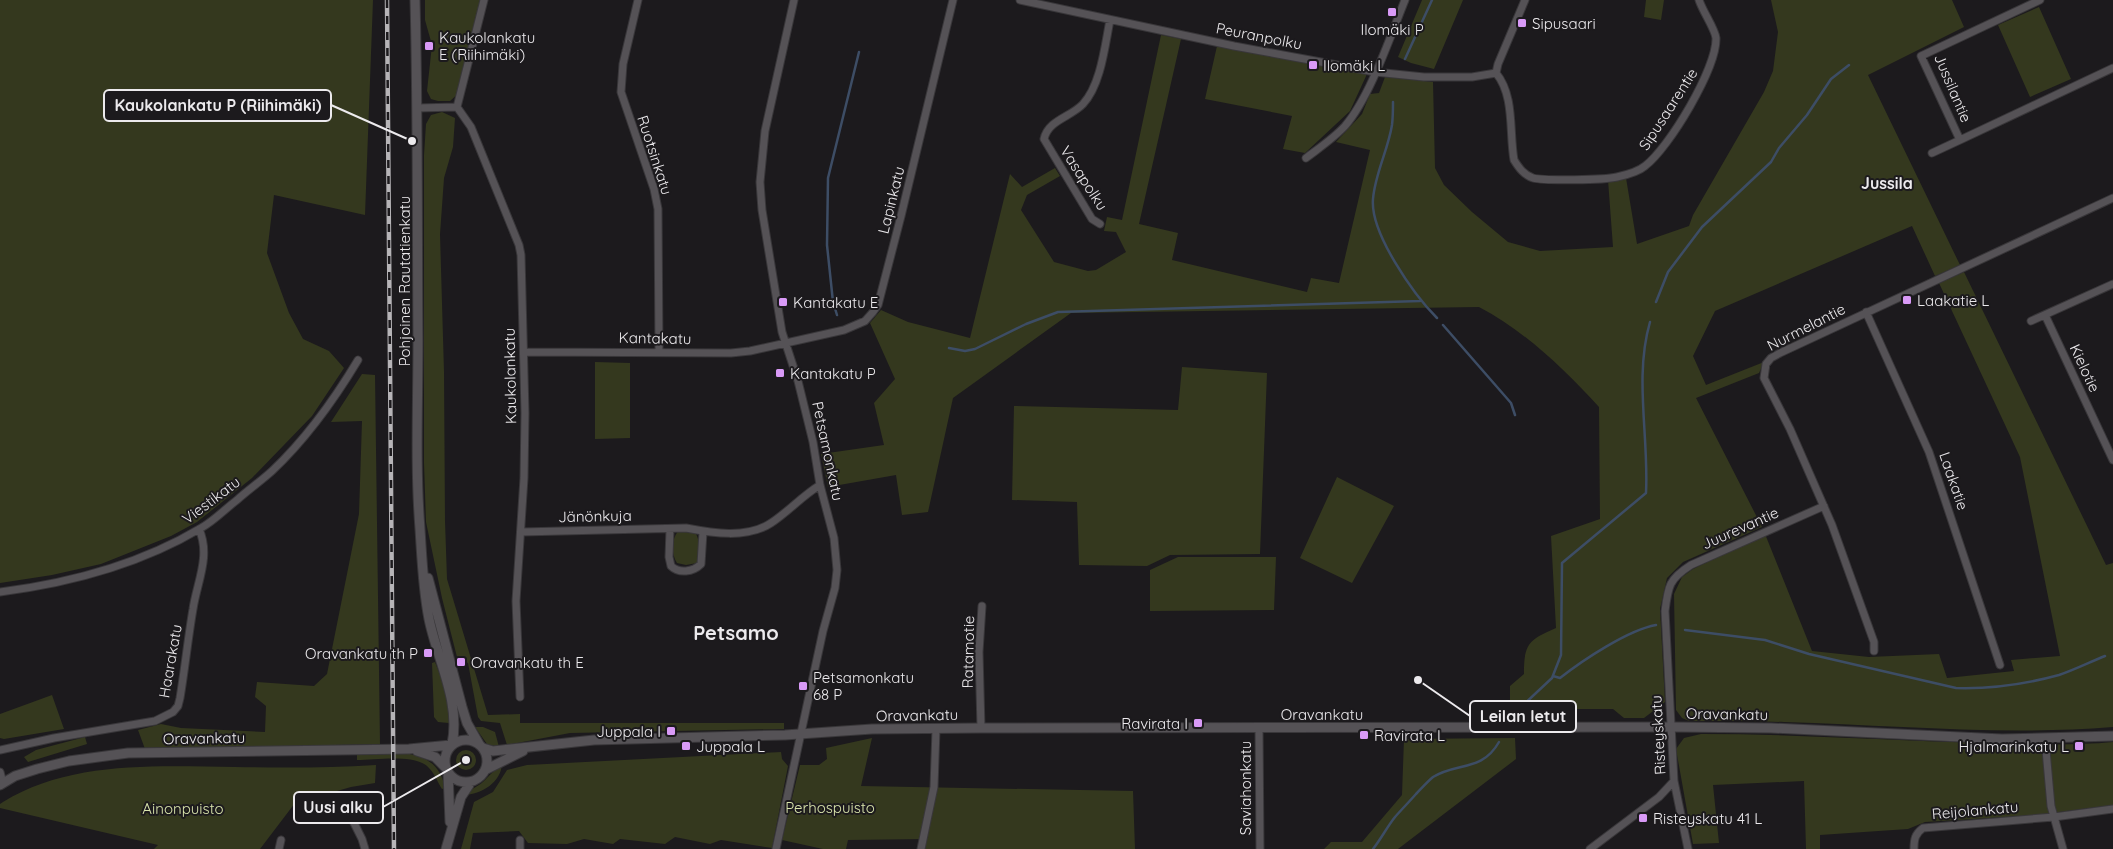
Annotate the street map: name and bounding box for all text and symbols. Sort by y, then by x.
marker: Ilomäki P [1386,6,1398,18]
place label: Sipusaari [1532,14,1596,33]
marker: Sipusaari [1516,17,1528,29]
street label: Peuranpolku [1214,18,1304,54]
place label: Ilomäki P [1360,20,1424,39]
place label: Kaukolankatu E (Riihimäki) [439,28,535,64]
marker: Kaukolankatu E (Riihimäki) [423,40,435,52]
street label: Jussilantie [1930,51,1976,125]
place label: Ilomäki L [1323,56,1385,75]
marker: Ilomäki L [1307,59,1319,71]
street label: Sipusaarentie [1634,64,1702,154]
callout: Kaukolankatu P (Riihimäki) [104,90,331,121]
text: Kaukolankatu P (Riihimäki) [115,95,322,115]
street label: Ruotsinkatu [633,113,677,197]
street label: Vasapolku [1056,142,1112,214]
street label: Lapinkatu [873,164,909,236]
district label: Jussila [1861,173,1913,193]
street label: Pohjoinen Rautatienkatu [395,196,414,366]
place label: Laakatie L [1917,291,1989,310]
place label: Kantakatu E [793,293,878,312]
marker: Laakatie L [1901,294,1913,306]
marker: Kantakatu E [777,296,789,308]
street label: Nurmelantie [1764,299,1848,355]
street label: Kaukolankatu [500,328,520,424]
street label: Kantakatu [618,328,692,348]
street label: Kielotie [2066,341,2104,395]
place label: Kantakatu P [790,364,876,383]
marker: Kantakatu P [774,367,786,379]
street label: Petsamonkatu [808,400,848,502]
street label: Laakatie [1935,449,1973,513]
street label: Viestikatu [178,472,244,528]
street label: Juurevantie [1699,503,1781,553]
street label: Jänönkuja [558,506,632,526]
street label: Ratamotie [958,615,978,689]
district label: Petsamo [693,620,779,645]
street label: Haarakatu [154,623,186,699]
place label: Oravankatu th P [305,644,418,663]
marker: Oravankatu th P [422,647,434,659]
place label: Oravankatu th E [471,653,584,672]
marker: Oravankatu th E [455,656,467,668]
place label: Petsamonkatu 68 P [813,668,914,704]
marker: Petsamonkatu 68 P [797,680,809,692]
street label: Risteyskatu [1646,695,1670,775]
callout: Leilan letut [1470,701,1576,732]
street label: Oravankatu [1686,704,1768,724]
street label: Oravankatu [876,705,958,725]
street label: Oravankatu [1281,705,1363,724]
text: Leilan letut [1480,706,1566,726]
place label: Ravirata I [1121,714,1188,733]
marker: Ravirata I [1192,717,1204,729]
place label: Juppala I [596,722,661,741]
marker: Juppala I [665,725,677,737]
place label: Ravirata L [1374,726,1445,745]
street label: Oravankatu [163,728,245,748]
marker: Ravirata L [1358,729,1370,741]
place label: Juppala L [696,737,765,756]
place label: Hjalmarinkatu L [1958,737,2069,756]
marker: Juppala L [680,740,692,752]
marker: Hjalmarinkatu L [2073,740,2085,752]
street label: Saviahonkatu [1236,741,1255,835]
callout: Uusi alku [294,792,383,823]
text: Uusi alku [303,797,373,817]
street label: Reijolankatu [1931,797,2019,823]
park label: Perhospuisto [785,798,875,817]
park label: Ainonpuisto [142,799,224,818]
place label: Risteyskatu 41 L [1653,809,1762,828]
marker: Risteyskatu 41 L [1637,812,1649,824]

